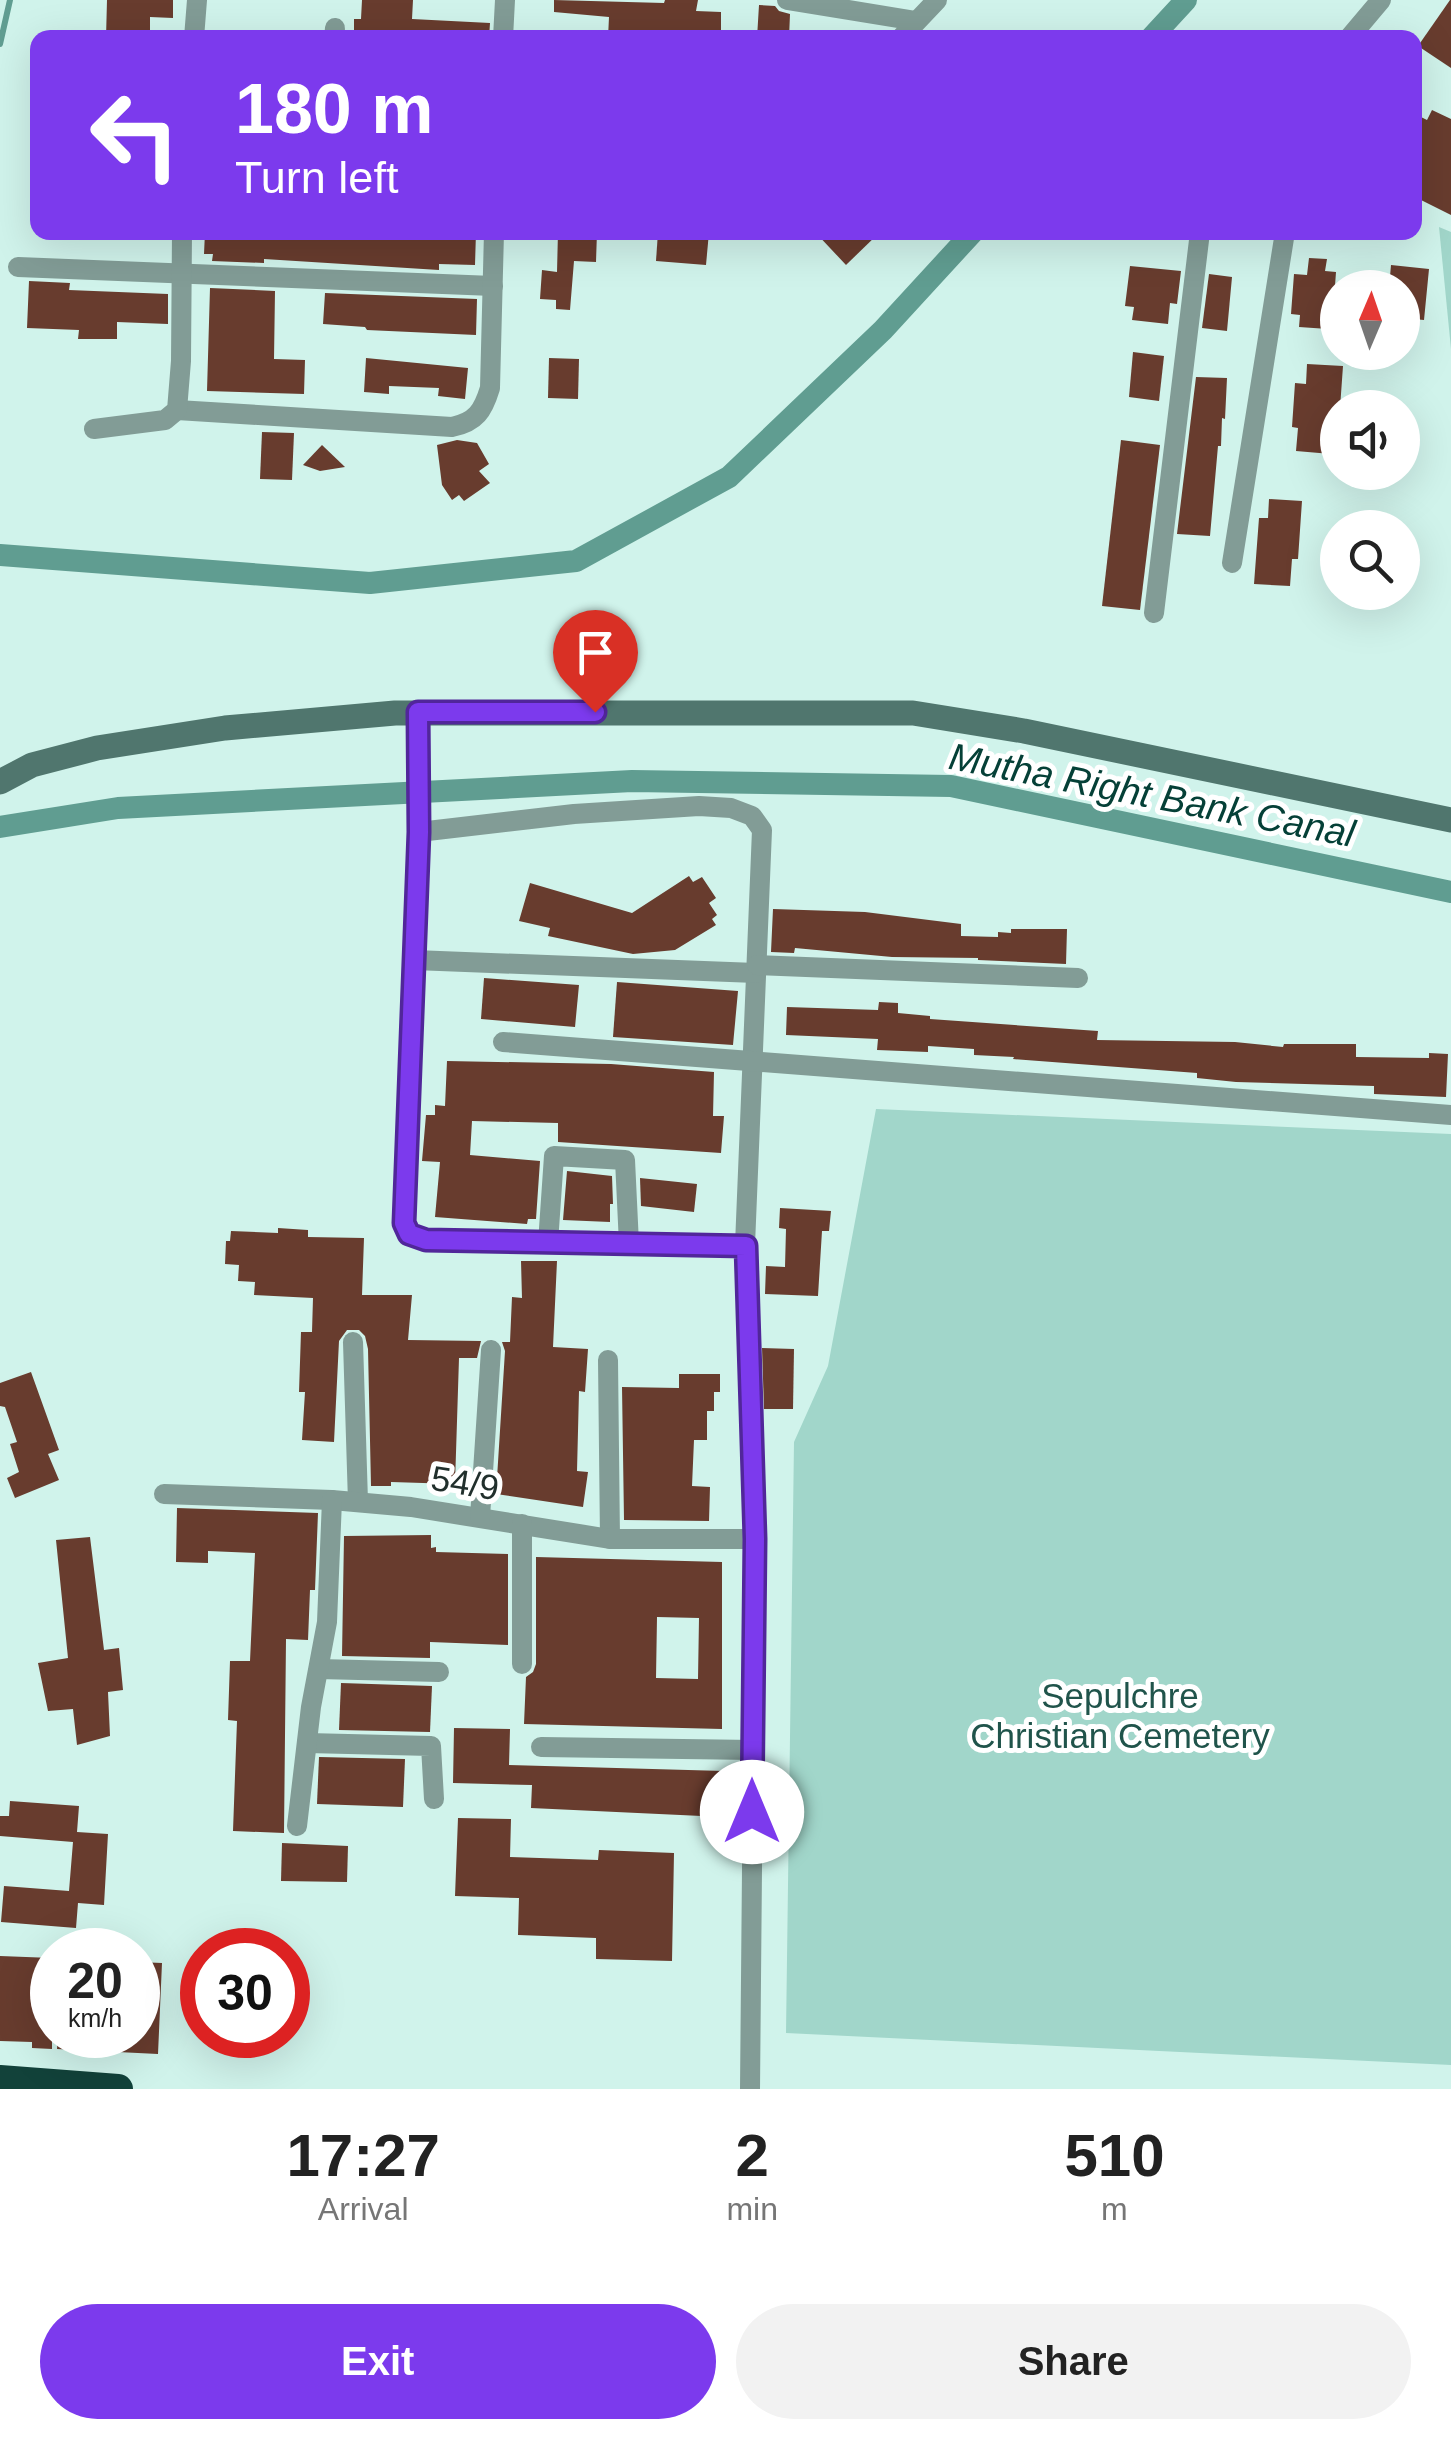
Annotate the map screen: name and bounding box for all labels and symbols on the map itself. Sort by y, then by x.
north arrow [1320,270,1420,370]
pin [553,610,638,713]
water label: Mutha Right Bank Canal [946,735,1360,855]
street label: 54/9 [428,1458,502,1507]
park label: Sepulchre Christian Cemetery [970,1676,1270,1755]
position arrow [700,1760,804,1864]
speed limit sign: 30 [180,1928,310,2058]

